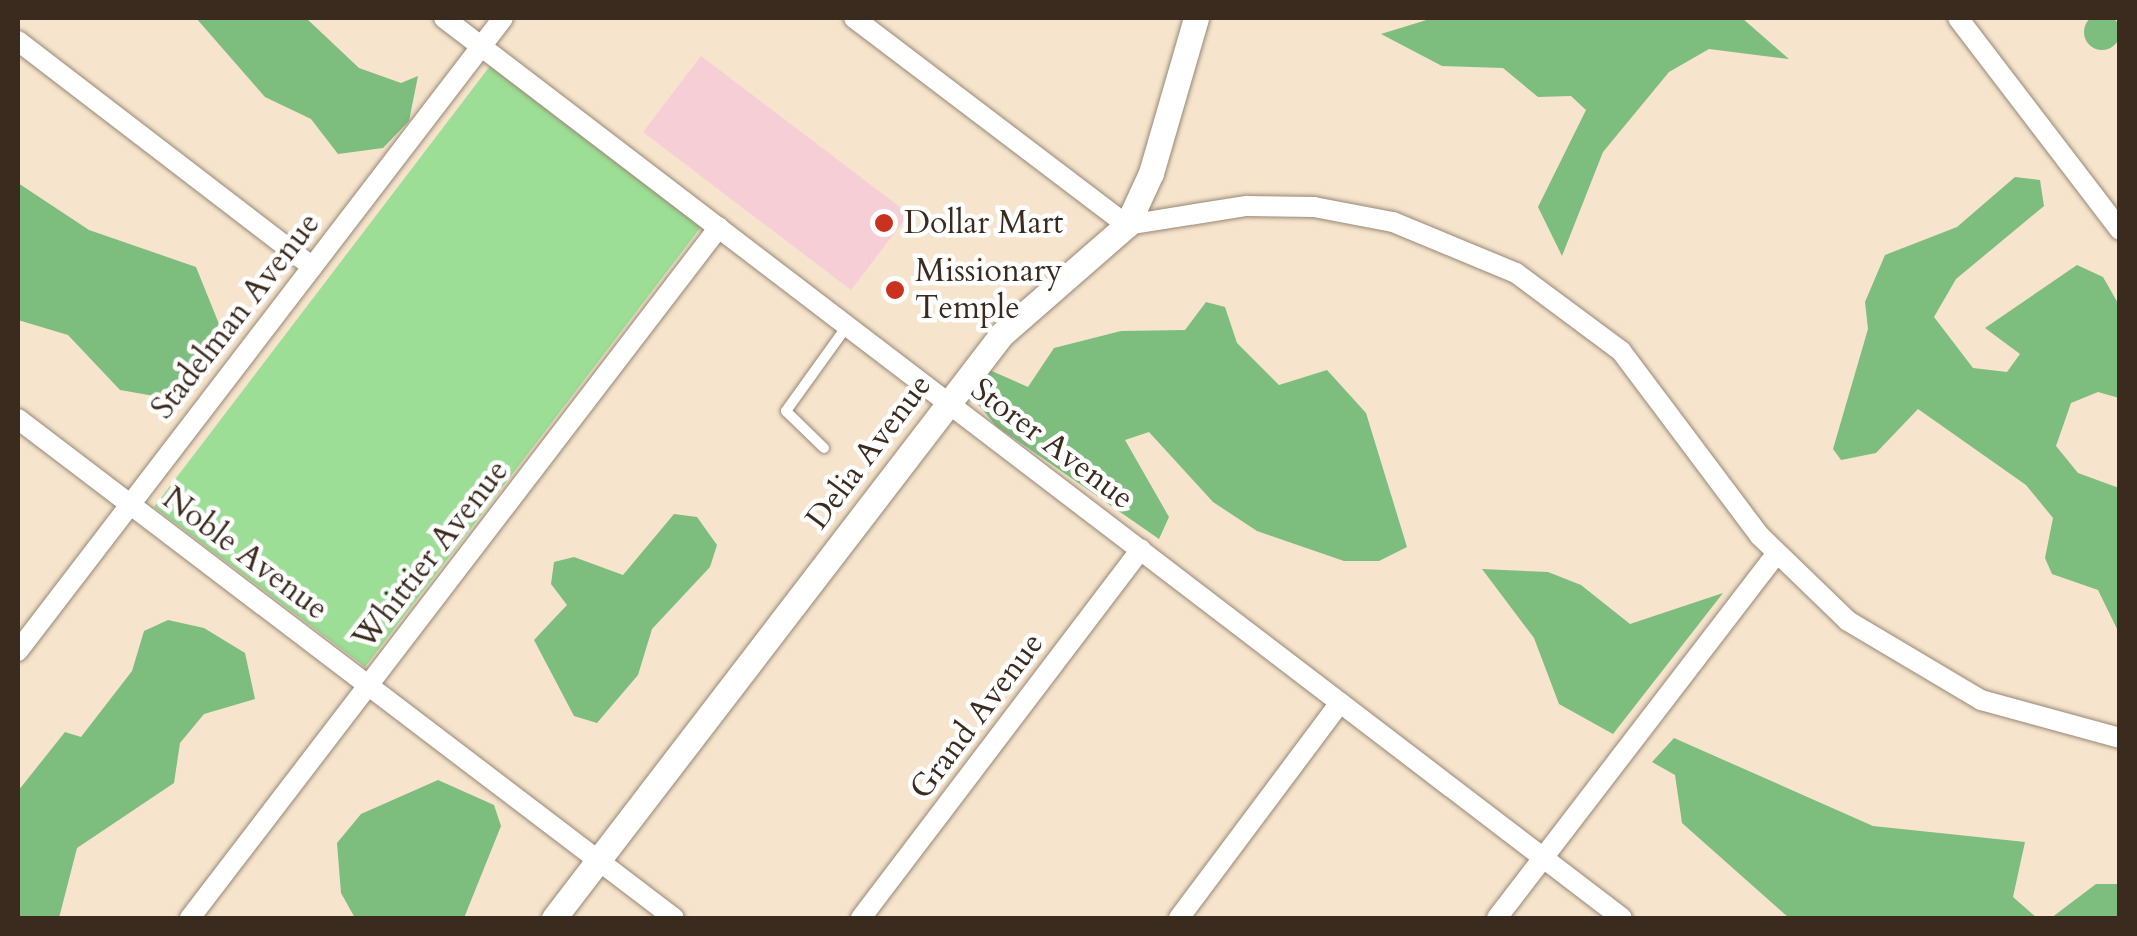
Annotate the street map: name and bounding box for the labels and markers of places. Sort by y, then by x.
place label: Dollar Mart [904,204,1063,242]
marker: Dollar Mart [873,212,895,234]
place label: Missionary Temple [915,253,1062,328]
marker: Missionary Temple [884,279,906,301]

